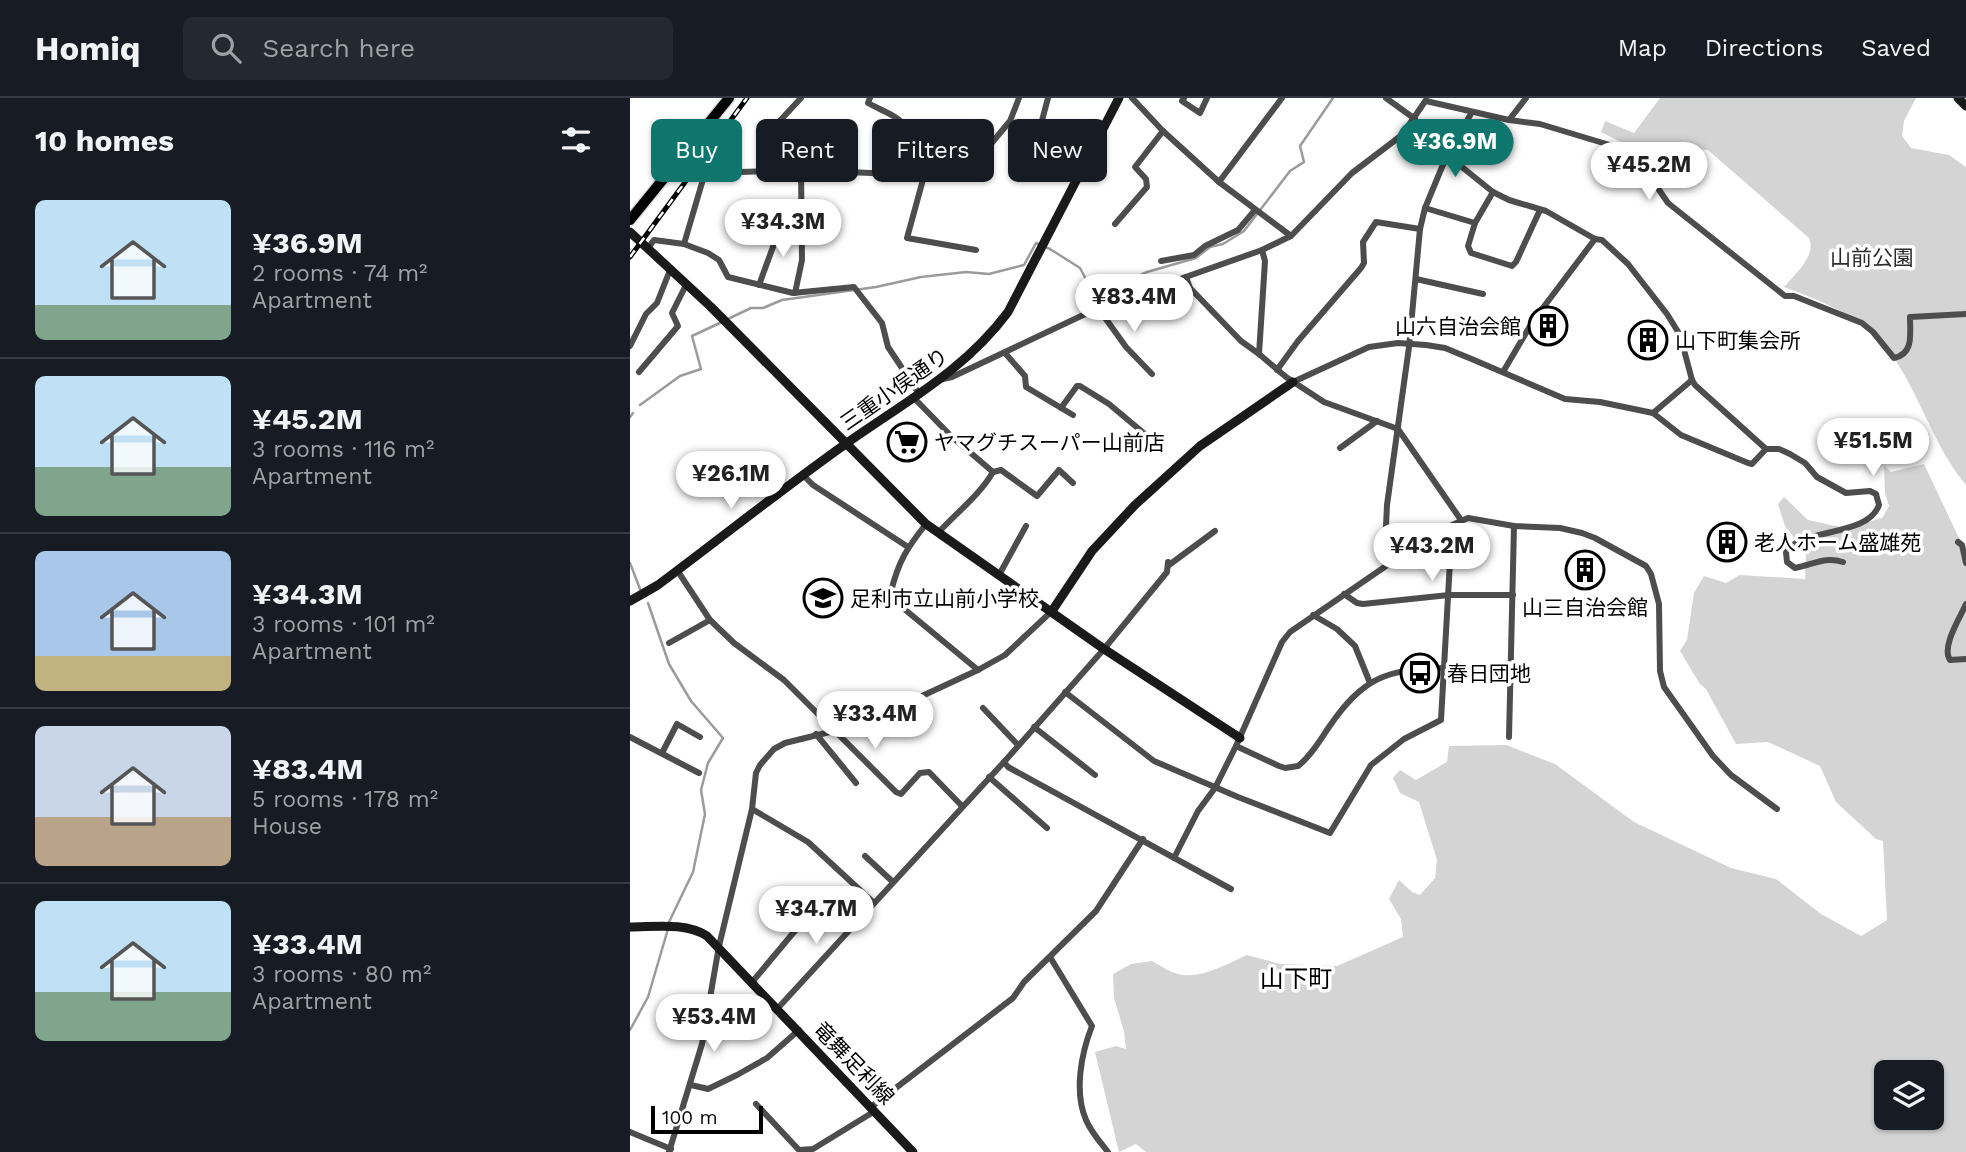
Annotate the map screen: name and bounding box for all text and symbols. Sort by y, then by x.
search box [183,17,673,80]
text: Homiq [35,29,141,68]
icon: search [207,29,245,67]
text: Search here [263,33,415,63]
text: Map [1618,34,1667,62]
text: Directions [1705,34,1823,62]
text: Saved [1861,34,1931,62]
chip: Buy [651,119,742,182]
chip: Rent [756,119,858,182]
chip: Filters [872,119,994,182]
chip: New [1008,119,1107,182]
pin: ¥36.9M [1398,120,1512,179]
icon: filters [557,121,595,159]
text: 10 homes [35,123,174,158]
text: ¥36.9M [1413,128,1497,155]
pin: ¥45.2M [1592,142,1706,202]
text: ¥45.2M [1607,151,1691,178]
pin: ¥34.3M [726,200,840,259]
text: ¥34.3M [741,208,825,235]
text: ¥36.9M [252,225,363,260]
icon: home [91,228,175,312]
park label: 山前公園 [1830,245,1914,270]
text: 2 rooms · 74 m² [252,260,427,287]
pin: ¥83.4M [1077,274,1191,334]
text: ¥83.4M [1091,283,1177,310]
text: Apartment [252,287,372,314]
building icon: 山六自治会館 [1527,305,1569,347]
place label: 山六自治会館 [1395,314,1521,339]
building icon: 山下町集会所 [1627,319,1669,361]
place label: 山下町集会所 [1675,328,1801,353]
street label: 三重小俣通り [835,343,953,435]
text: ¥45.2M [252,401,363,436]
icon: home [91,404,175,488]
pin: ¥51.5M [1816,418,1930,478]
supermarket icon: ヤマグチスーパー山前店 [886,421,928,463]
text: ¥51.5M [1833,427,1913,454]
place label: ヤマグチスーパー山前店 [934,430,1165,455]
text: 3 rooms · 116 m² [252,436,434,463]
pin: ¥26.1M [674,452,788,511]
text: ¥26.1M [692,460,770,487]
text: Apartment [252,463,372,490]
building icon: 老人ホーム盛雄苑 [1706,521,1748,563]
pin: ¥43.2M [1375,524,1489,583]
place label: 老人ホーム盛雄苑 [1754,530,1921,555]
text: ¥43.2M [1389,532,1475,559]
building icon: 山三自治会館 [1564,549,1606,591]
text: ¥34.3M [252,576,363,611]
school or university icon: 足利市立山前小学校 [802,577,844,619]
icon: home [91,579,175,663]
place label: 足利市立山前小学校 [850,586,1039,611]
place label: 山三自治会館 [1522,595,1648,620]
text: 3 rooms · 101 m² [252,611,435,638]
text: Apartment [252,638,372,665]
bus stop icon: 春日団地 [1399,652,1441,694]
place label: 春日団地 [1447,661,1531,686]
pin: ¥33.4M [818,692,932,751]
text: ¥33.4M [833,700,917,727]
text: ¥83.4M [252,751,364,786]
icon: home [91,754,175,838]
text: 5 rooms · 178 m² [252,786,438,813]
text: House [252,813,322,840]
pin: ¥34.7M [759,886,873,946]
text: ¥34.7M [775,895,857,922]
text: ¥33.4M [252,926,363,961]
icon: home [91,929,175,1013]
text: 3 rooms · 80 m² [252,961,431,988]
district label: 山下町 [1260,965,1332,993]
text: Apartment [252,988,372,1015]
pin: ¥53.4M [657,995,771,1054]
text: ¥53.4M [672,1003,756,1030]
street label: 竜舞足利線 [809,1017,899,1109]
map controls [1874,1060,1944,1130]
button: layers [1874,1060,1944,1130]
scale bar [651,1103,763,1135]
text: 100 m [662,1106,718,1129]

